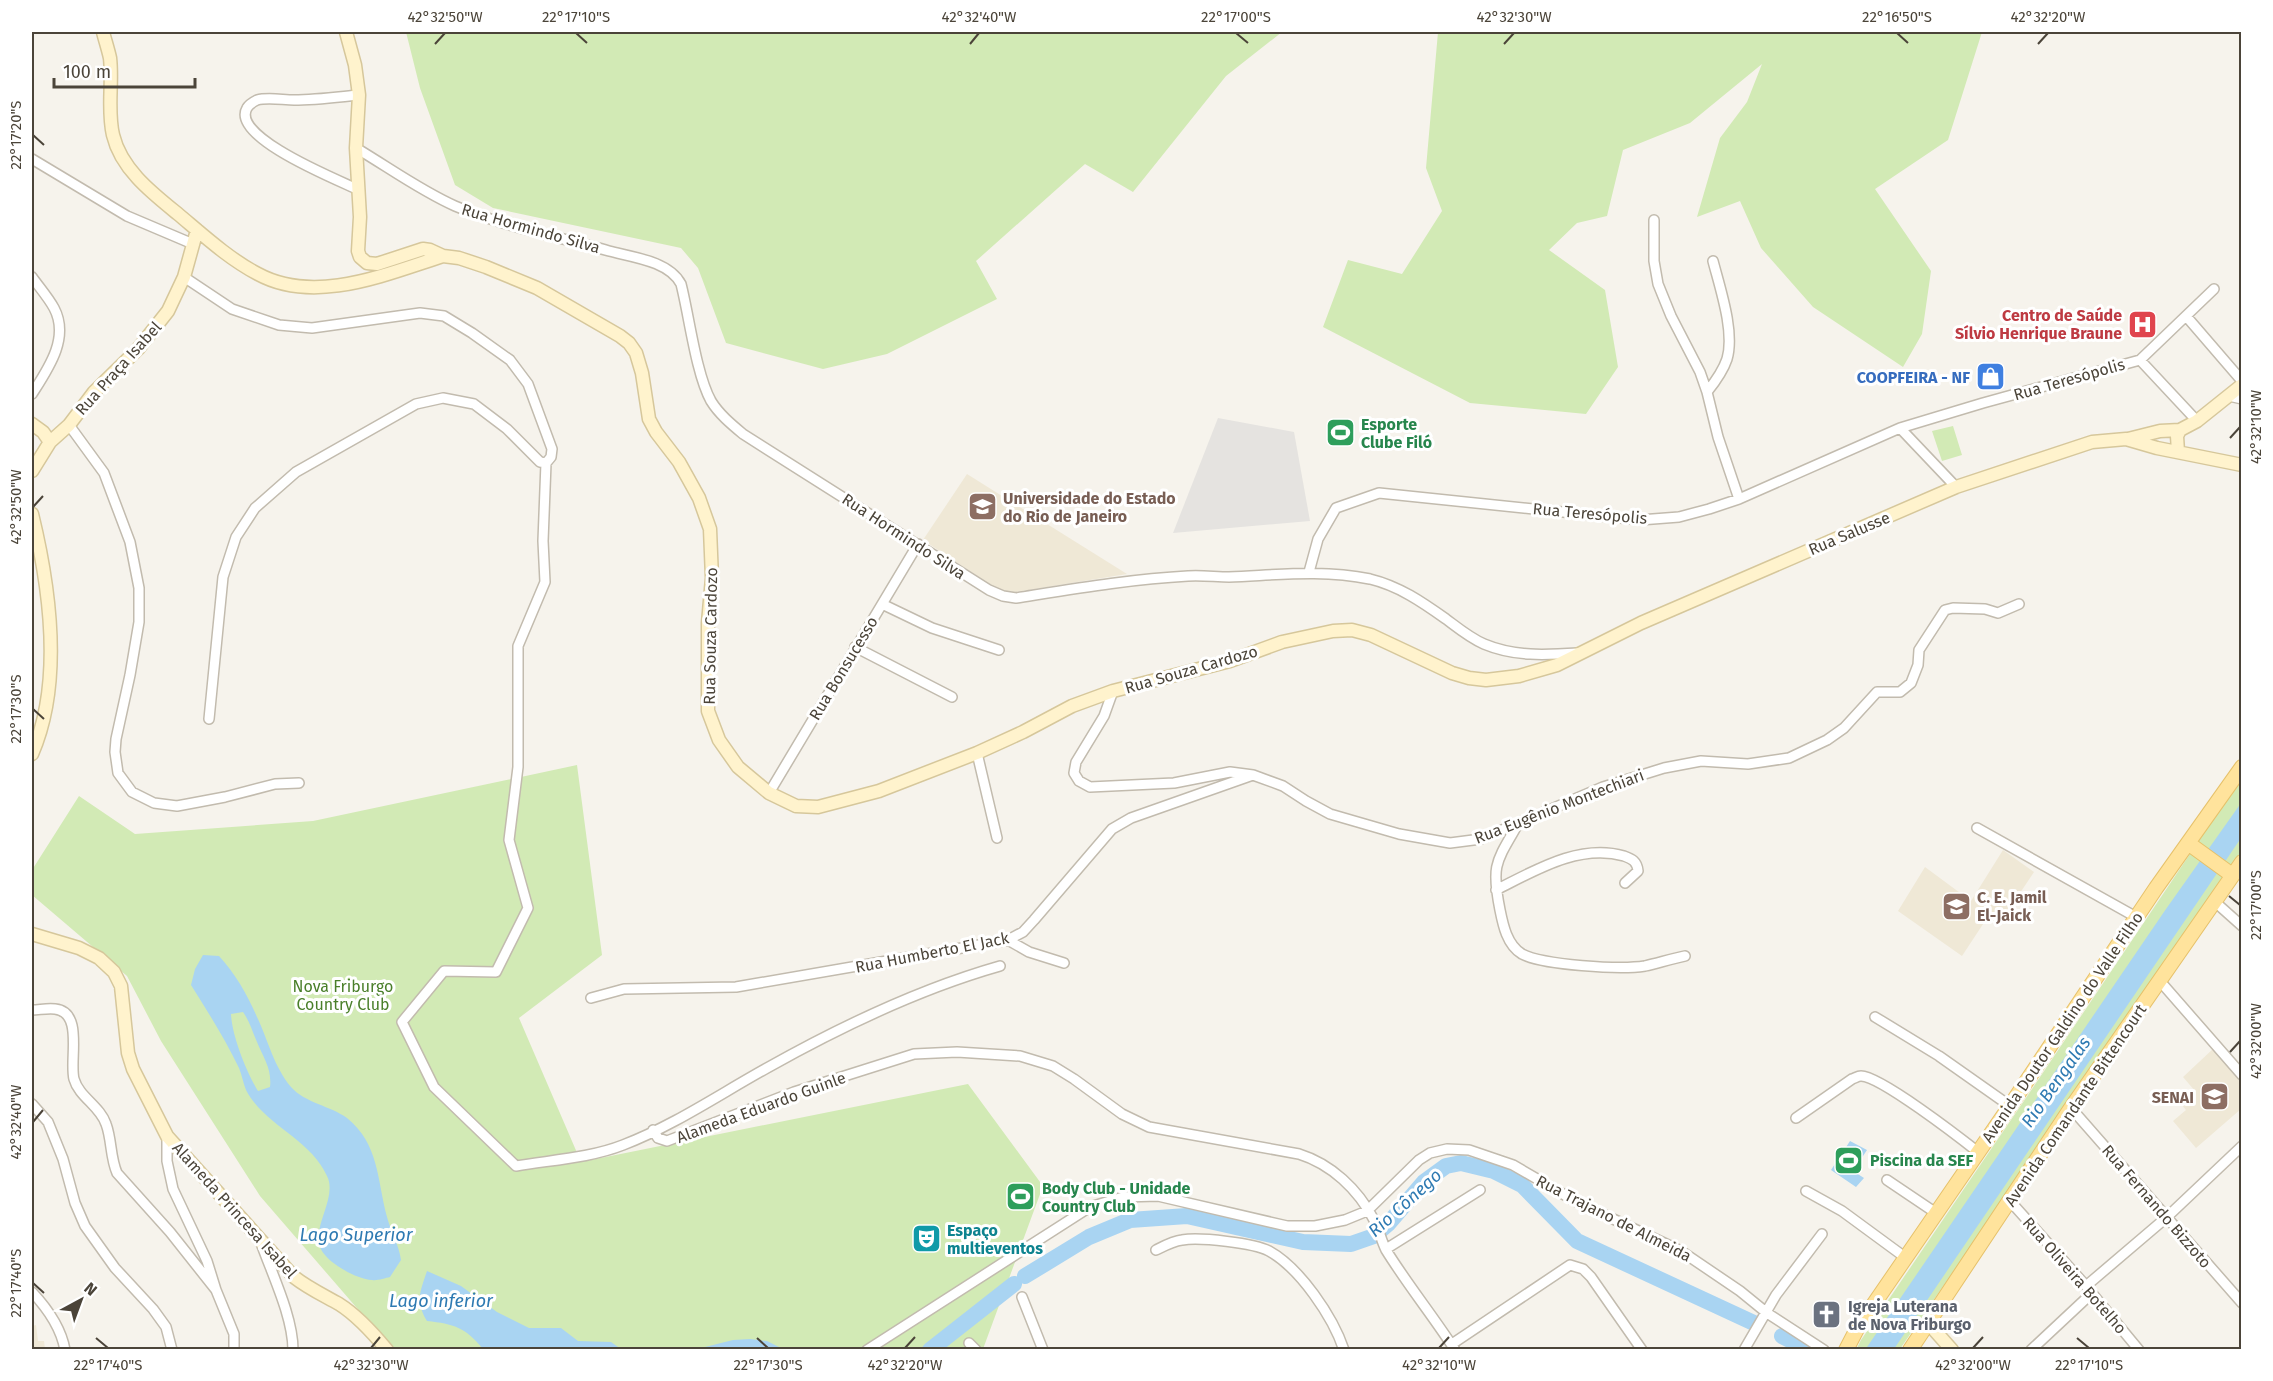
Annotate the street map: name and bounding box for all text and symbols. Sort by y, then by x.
text: 42°32'50"W [407,8,483,26]
text: 22°17'10"S [542,8,610,26]
text: 42°32'40"W [942,8,1017,26]
text: 22°17'00"S [1201,8,1271,26]
text: 42°32'30"W [1476,8,1552,26]
text: 22°16'50"S [1862,8,1932,26]
text: 42°32'20"W [2010,8,2086,26]
scale bar [54,51,195,89]
text: 100 m [63,61,111,83]
text: 22°17'20"S [7,100,25,170]
street label: Rua Hormindo Silva [459,200,602,257]
place label: Centro de Saúde Sílvio Henrique Braune [1955,306,2122,343]
hospital icon: Centro de Saúde Sílvio Henrique Braune [2127,308,2159,340]
street label: Rua Praça Isabel [71,317,166,420]
street label: Rua Teresópolis [2011,355,2127,404]
shop icon: COOPFEIRA - NF [1975,361,2007,393]
place label: COOPFEIRA - NF [1857,368,1970,387]
text: 42°32'10"W [2247,389,2265,464]
place label: Esporte Clube Filó [1361,415,1432,452]
sports icon: Esporte Clube Filó [1324,417,1356,449]
text: 42°32'50"W [7,469,25,545]
street label: Rua Hormindo Silva [839,489,969,583]
place label: Universidade do Estado do Rio de Janeiro [1003,489,1176,526]
school or university icon: Universidade do Estado do Rio de Janeiro [966,491,998,523]
street label: Rua Teresópolis [1532,499,1648,528]
street label: Rua Salusse [1806,508,1893,559]
street label: Rua Souza Cardozo [700,567,721,705]
street label: Rua Bonsucesso [805,613,882,723]
street label: Rua Souza Cardozo [1123,641,1260,698]
text: 22°17'30"S [7,674,25,744]
street label: Rua Eugênio Montechiari [1472,765,1647,848]
text: 22°17'00"S [2247,870,2265,940]
place label: C. E. Jamil El-Jaick [1977,888,2047,925]
school or university icon: C. E. Jamil El-Jaick [1940,890,1972,922]
street label: Avenida Doutor Galdino do Valle Filho [1978,908,2147,1146]
street label: Rua Humberto El Jack [854,928,1011,977]
park label: Nova Friburgo Country Club [293,977,393,1014]
street label: Avenida Comandante Bittencourt [2001,1000,2150,1210]
text: 42°32'00"W [2247,1002,2265,1079]
water label: Rio Bengalas [2017,1032,2095,1132]
street label: Alameda Eduardo Guinle [674,1068,848,1147]
school or university icon: SENAI [2199,1081,2231,1113]
text: 42°32'40"W [7,1084,25,1159]
place label: SENAI [2152,1088,2194,1107]
street label: Alameda Princesa Isabel [169,1138,301,1282]
street label: Rua Fernando Bizzoto [2098,1141,2215,1272]
sports icon: Piscina da SEF [1833,1144,1865,1176]
place label: Piscina da SEF [1870,1151,1974,1170]
water label: Rio Cônego [1364,1164,1446,1242]
street label: Rua Trajano de Almeida [1533,1171,1695,1266]
place label: Body Club - Unidade Country Club [1042,1179,1191,1216]
sports icon: Body Club - Unidade Country Club [1005,1181,1037,1213]
street label: Rua Oliveira Botelho [2019,1213,2131,1338]
place label: Espaço multieventos [947,1221,1043,1258]
theatre icon: Espaço multieventos [910,1223,942,1255]
water label: Lago Superior [299,1224,414,1246]
text: 22°17'40"S [7,1248,25,1318]
north arrow [51,1270,111,1330]
text: N [80,1278,101,1300]
water label: Lago inferior [389,1290,494,1312]
place label: Igreja Luterana de Nova Friburgo [1848,1297,1971,1334]
church icon: Igreja Luterana de Nova Friburgo [1811,1299,1843,1331]
text: 22°17'40"S [73,1356,143,1374]
text: 42°32'30"W [333,1356,409,1374]
text: 22°17'30"S [733,1356,803,1374]
text: 42°32'20"W [867,1356,943,1374]
text: 42°32'10"W [1402,1356,1477,1374]
text: 42°32'00"W [1935,1356,2012,1374]
text: 22°17'10"S [2055,1356,2123,1374]

